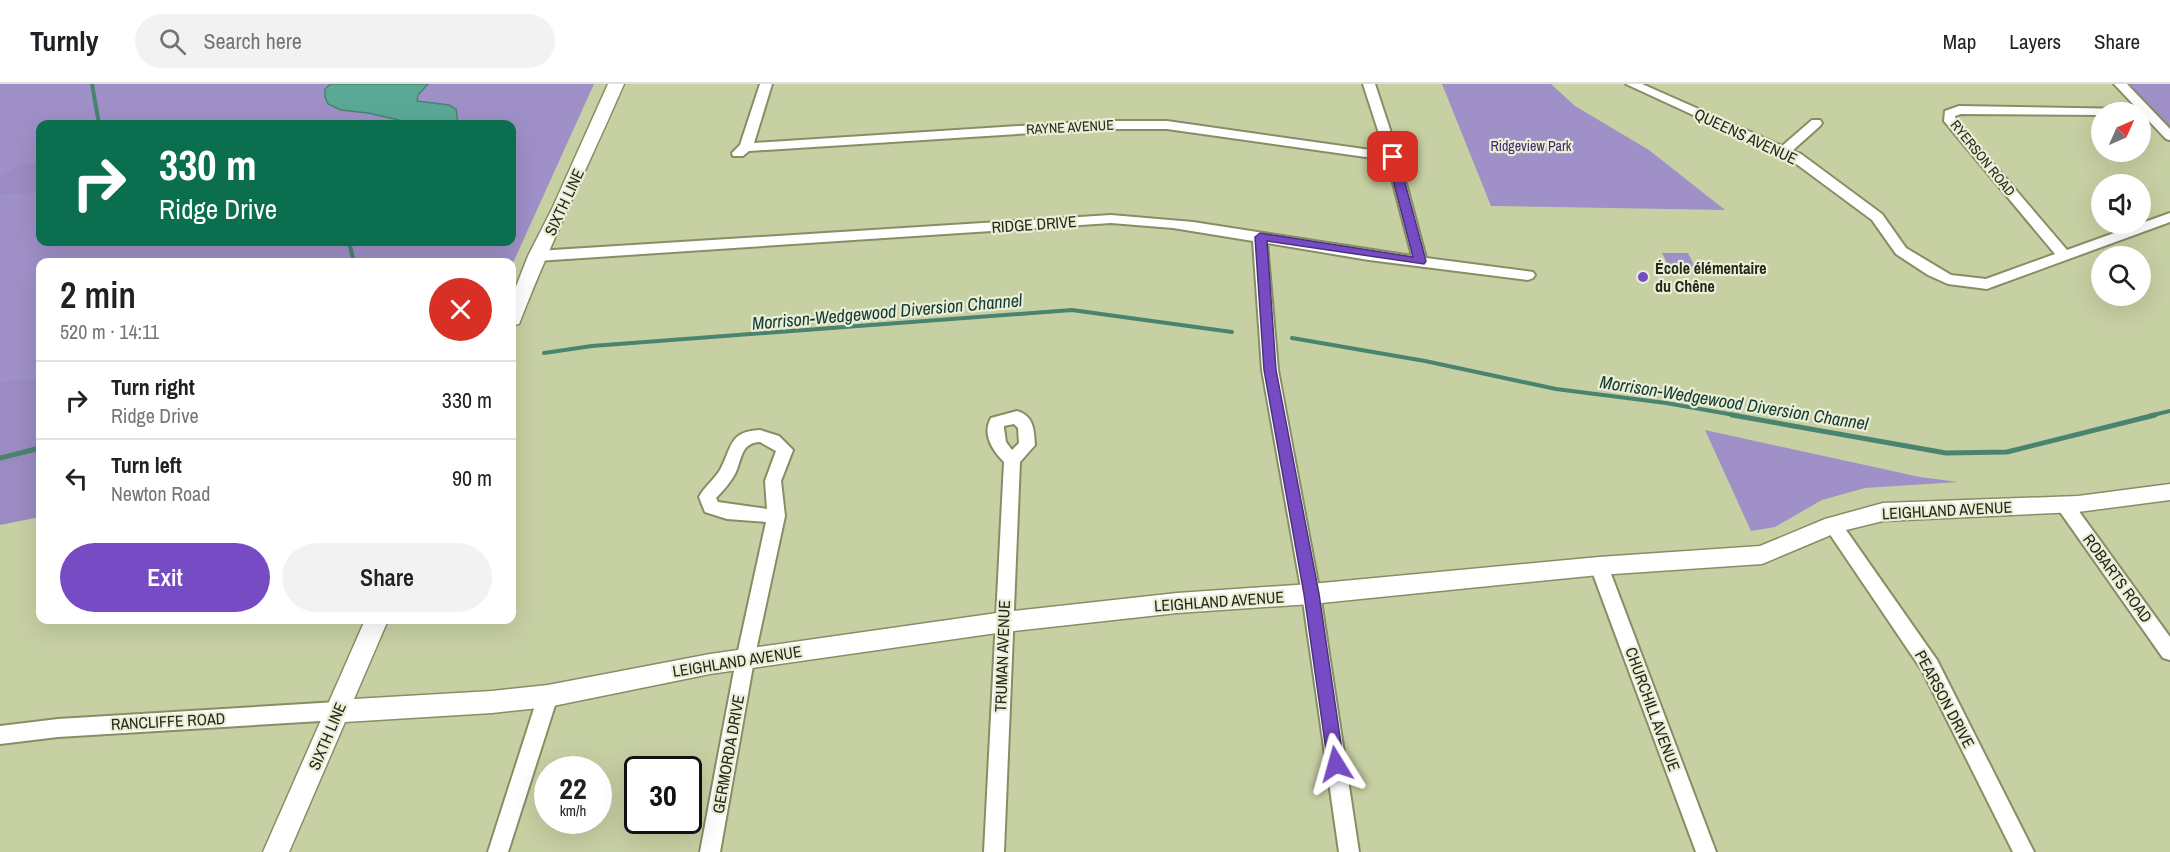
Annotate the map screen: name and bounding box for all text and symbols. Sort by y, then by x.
search box [135,14,555,68]
text: Turnly [30,22,99,60]
icon: search [156,25,189,58]
text: Search here [204,26,302,56]
text: Map [1943,27,1976,56]
text: Layers [2009,27,2061,56]
text: Share [2094,27,2140,56]
north arrow [2091,102,2151,162]
map controls [2091,102,2151,306]
street label: QUEENS AVENUE [1691,103,1801,169]
street label: RAYNE AVENUE [1026,116,1114,138]
street label: RYERSON ROAD [1947,116,2019,200]
pin [1367,131,1418,182]
text: 330 m [159,137,257,193]
park label: Ridgeview Park [1490,137,1572,155]
icon: arrive [1376,140,1409,173]
icon: right [60,144,138,222]
street label: SIXTH LINE [539,165,589,239]
button: sound [2091,174,2151,234]
text: Ridge Drive [159,191,277,227]
street label: RIDGE DRIVE [991,210,1077,238]
button: search [2091,246,2151,306]
place label: École élémentaire du Chêne [1655,257,1767,297]
marker: École élémentaire du Chêne [1636,270,1650,284]
text: 2 min [60,271,136,319]
button: close [429,278,492,341]
water label: Morrison-Wedgewood Diversion Channel [751,287,1024,336]
text: 520 m · 14:11 [60,318,159,345]
water label: Morrison-Wedgewood Diversion Channel [1598,369,1871,436]
text: Turn right [111,372,195,402]
icon: right [60,384,93,417]
text: 330 m [442,385,492,415]
text: Ridge Drive [111,402,199,429]
text: Turn left [111,450,182,480]
icon: left [60,462,93,495]
text: 90 m [452,463,492,493]
text: Newton Road [111,480,210,507]
street label: LEIGHLAND AVENUE [1881,496,2013,524]
street label: ROBARTS ROAD [2078,529,2158,627]
button: Exit [60,543,270,612]
button: Share [282,543,492,612]
street label: LEIGHLAND AVENUE [1153,585,1285,617]
street label: TRUMAN AVENUE [989,600,1015,712]
street label: LEIGHLAND AVENUE [671,640,803,682]
street label: CHURCHILL AVENUE [1620,644,1686,774]
street label: PEARSON DRIVE [1910,646,1980,752]
street label: GERMORDA DRIVE [707,693,749,815]
street label: SIXTH LINE [303,699,351,773]
street label: RANCLIFFE ROAD [110,707,226,735]
position arrow [1304,732,1368,796]
speed limit sign: 30 [624,756,702,834]
text: 22 [559,768,587,808]
text: km/h [560,800,586,821]

